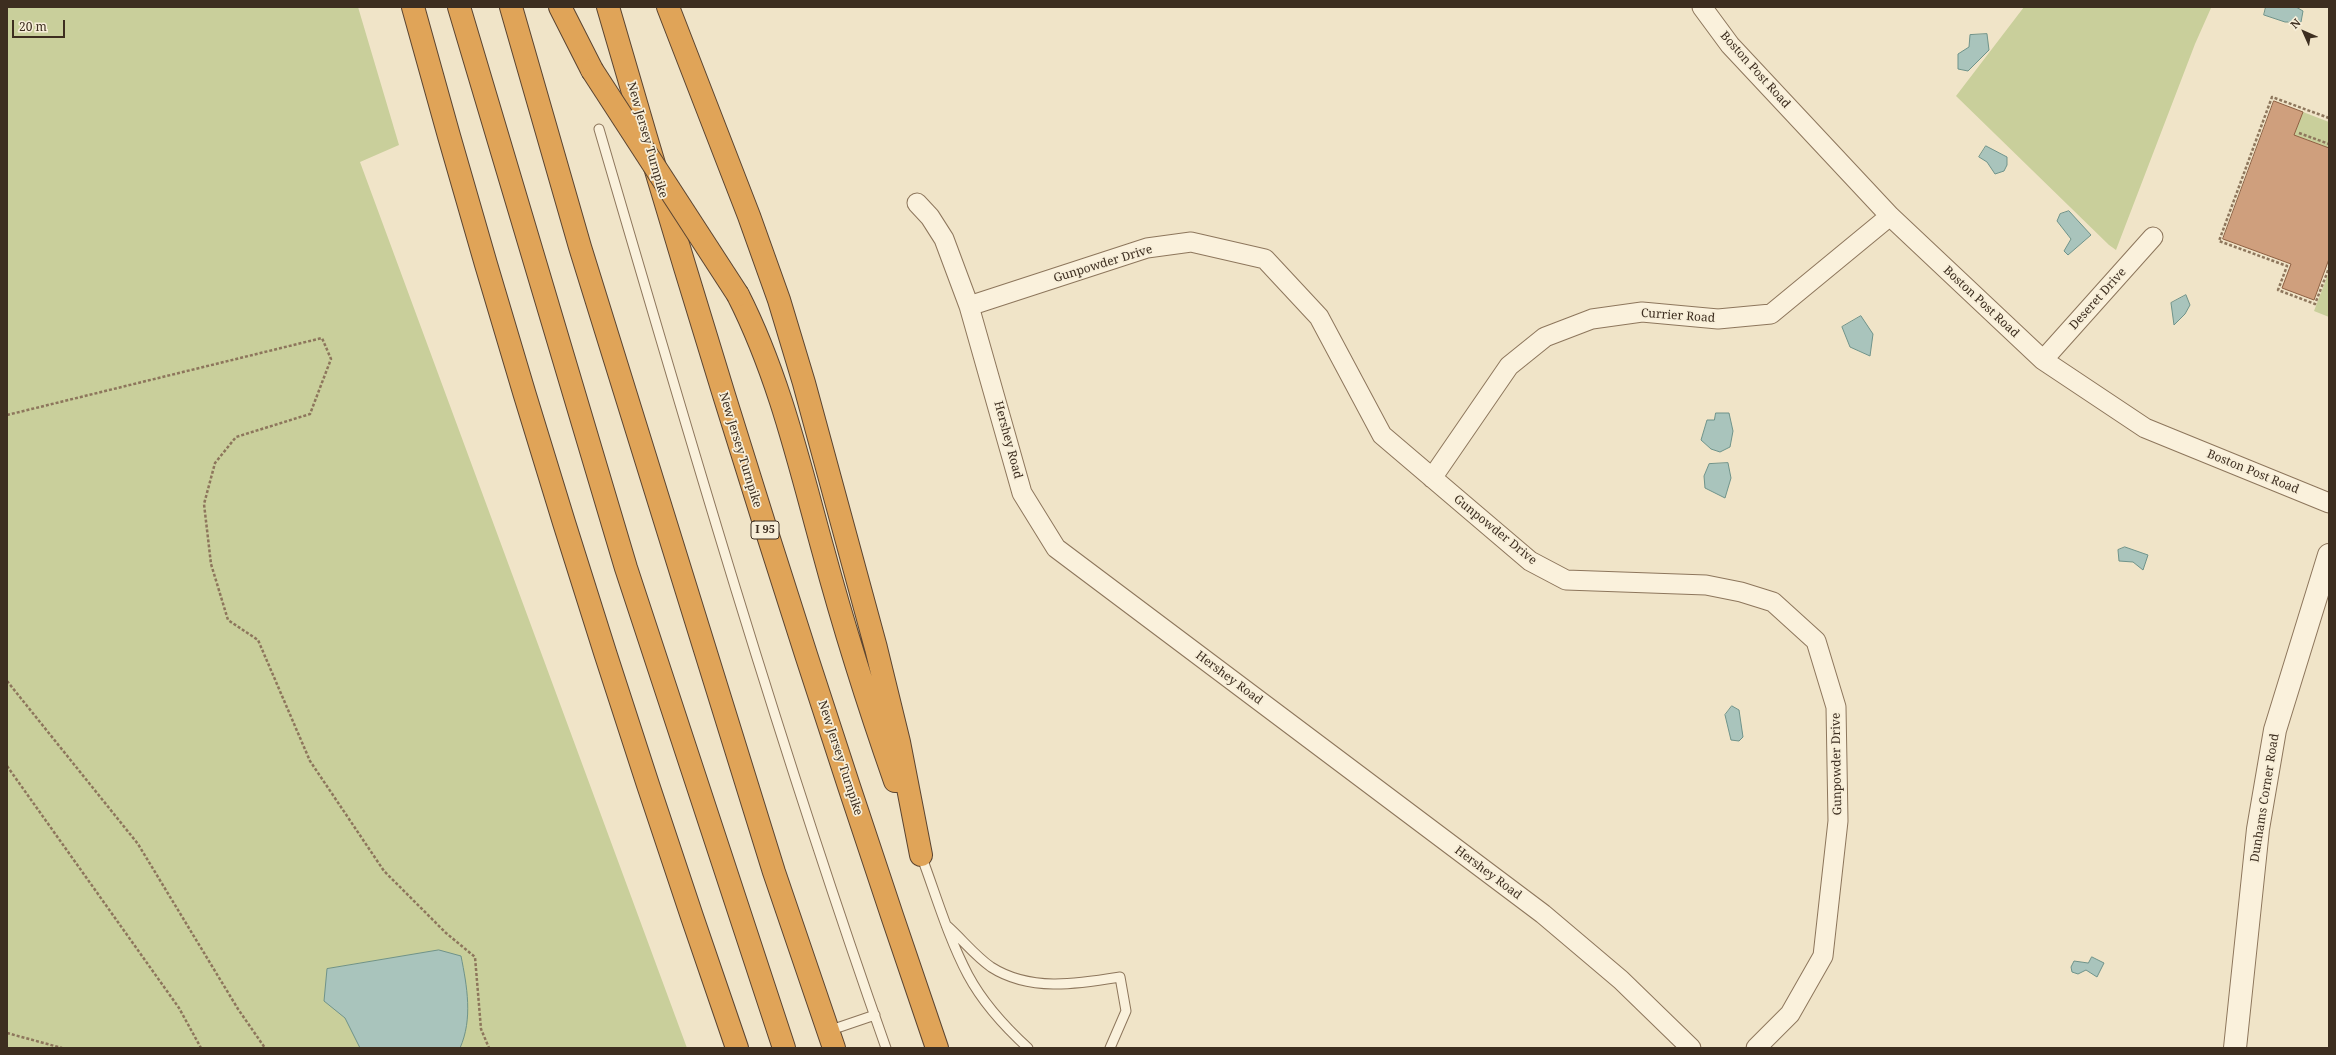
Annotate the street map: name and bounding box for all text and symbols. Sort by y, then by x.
scale bar [14,12,67,38]
north arrow [2284,12,2324,52]
text: N [2287,15,2304,32]
text: 20 m [19,18,47,35]
street label: Boston Post Road [1717,29,1793,111]
street label: New Jersey Turnpike [624,80,670,200]
street label: Gunpowder Drive [1052,242,1154,286]
street label: Boston Post Road [1940,263,2022,341]
street label: Deseret Drive [2067,265,2129,333]
street label: Currier Road [1640,306,1716,326]
street label: New Jersey Turnpike [716,391,764,509]
street label: Hershey Road [991,400,1025,480]
street label: Boston Post Road [2205,447,2301,497]
street label: Gunpowder Drive [1451,492,1539,568]
road number: I 95 [751,521,779,539]
street label: Hershey Road [1193,648,1265,708]
street label: New Jersey Turnpike [815,699,865,817]
street label: Gunpowder Drive [1829,713,1845,815]
street label: Dunhams Corner Road [2248,733,2282,863]
street label: Hershey Road [1452,843,1524,903]

